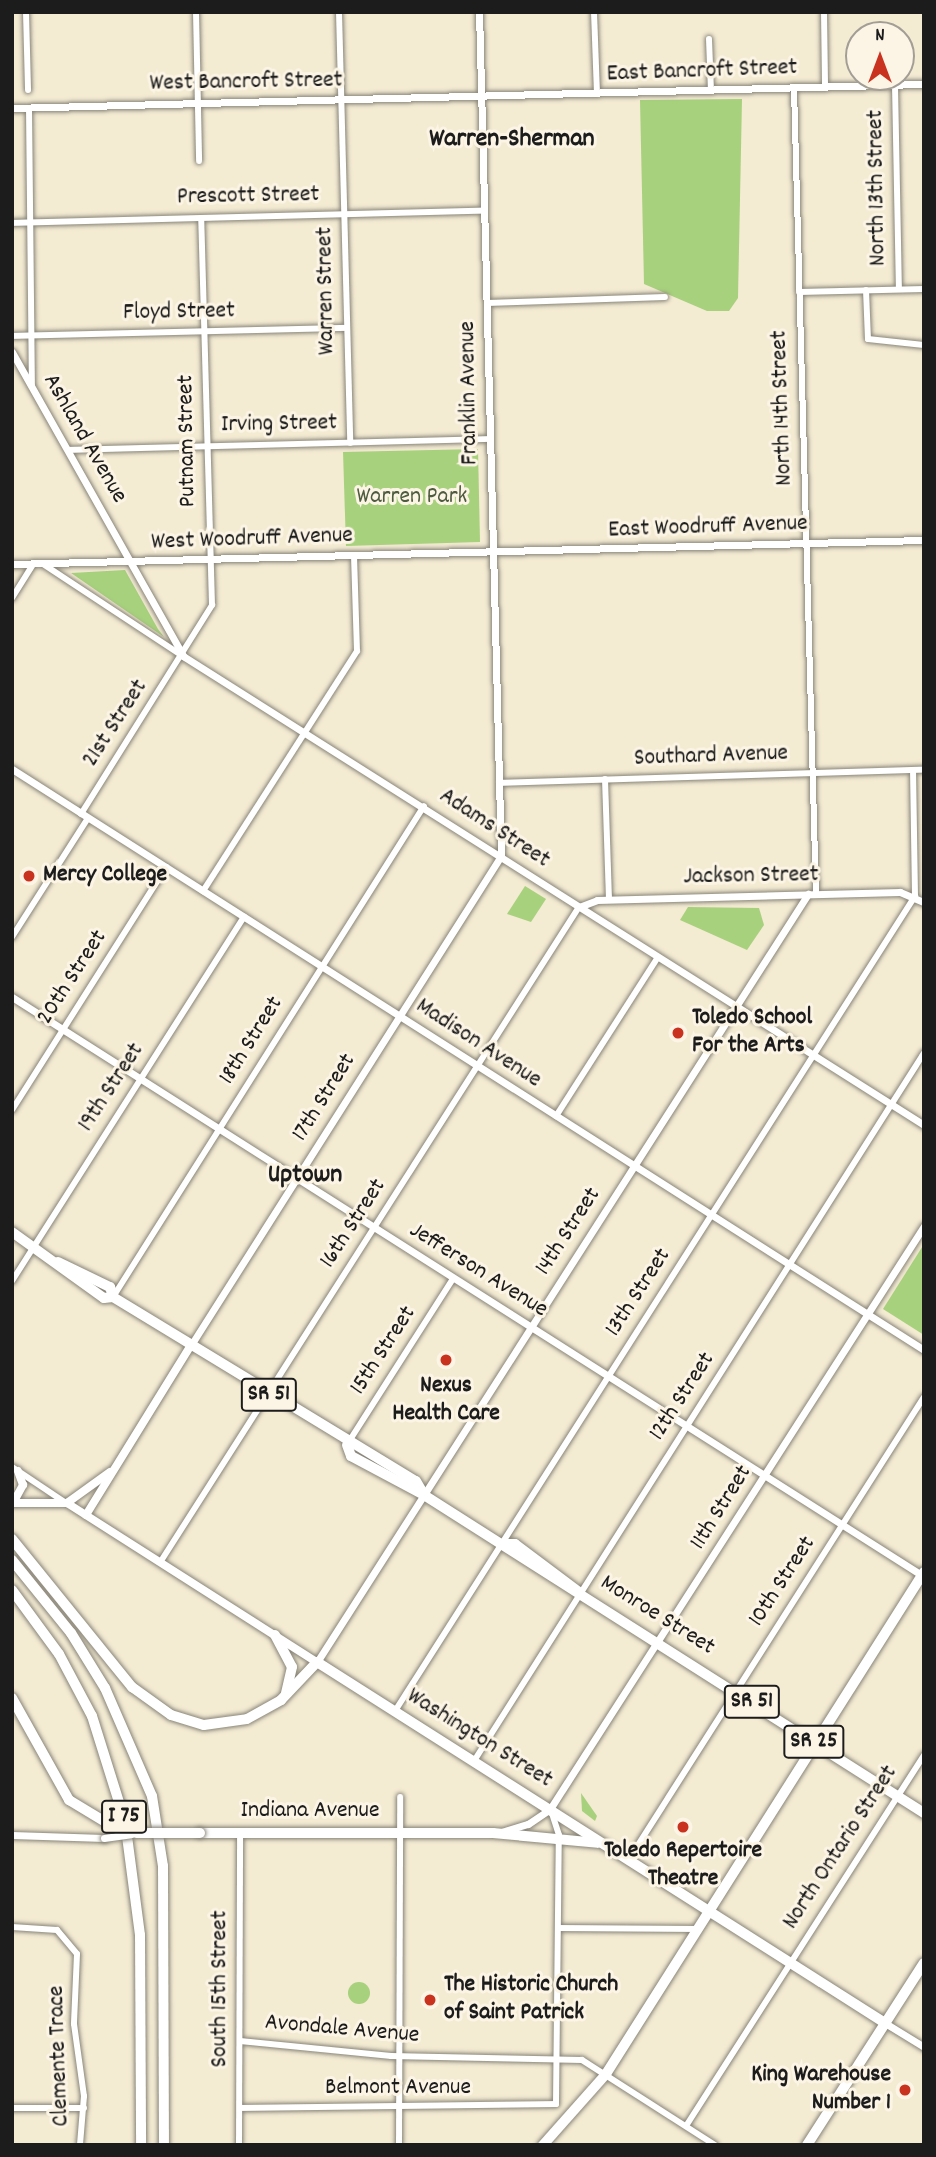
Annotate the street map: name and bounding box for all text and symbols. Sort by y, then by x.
north arrow [845,21,915,91]
text: N [875,23,885,50]
street label: East Bancroft Street [606,54,798,90]
street label: West Bancroft Street [149,67,343,99]
street label: North 13th Street [862,110,894,266]
district label: Warren-Sherman [429,124,595,156]
street label: Prescott Street [177,181,319,213]
street label: Warren Street [311,227,343,355]
street label: Floyd Street [123,298,235,328]
street label: Franklin Avenue [454,321,486,465]
street label: North 14th Street [766,330,800,486]
street label: Ashland Avenue [35,369,133,509]
street label: Putnam Street [172,374,204,508]
street label: Irving Street [221,410,337,440]
park label: Warren Park [357,484,467,512]
street label: East Woodruff Avenue [608,510,808,546]
street label: West Woodruff Avenue [151,522,353,558]
street label: 21st Street [77,675,155,773]
street label: Southard Avenue [634,740,788,774]
street label: Adams Street [433,783,555,875]
street label: Jackson Street [683,861,819,893]
place label: Mercy College [43,862,167,890]
marker: Mercy College [21,868,37,884]
street label: 20th Street [32,925,114,1031]
street label: 18th Street [214,992,290,1090]
street label: Madison Avenue [410,993,546,1095]
place label: Toledo School For the Arts [692,1005,812,1061]
marker: Toledo School For the Arts [670,1025,686,1041]
street label: 19th Street [73,1038,151,1138]
street label: 17th Street [287,1049,363,1147]
district label: Uptown [268,1160,342,1192]
street label: 16th Street [315,1174,393,1274]
street label: 14th Street [530,1183,608,1281]
street label: Jefferson Avenue [403,1217,553,1325]
street label: 13th Street [600,1243,678,1343]
street label: 15th Street [345,1301,423,1401]
street label: 12th Street [644,1347,722,1447]
marker: Nexus Health Care [436,1350,456,1370]
place label: Nexus Health Care [392,1373,500,1429]
road number: SR 51 [239,1376,299,1414]
street label: 11th Street [685,1460,759,1556]
street label: 10th Street [743,1531,823,1633]
street label: Monroe Street [594,1569,720,1663]
road number: SR 51 [722,1682,782,1722]
street label: Washington Street [401,1683,557,1795]
road number: SR 25 [782,1722,846,1762]
street label: North Ontario Street [777,1761,905,1935]
road number: I 75 [100,1798,148,1836]
street label: Indiana Avenue [241,1798,379,1826]
marker: Toledo Repertoire Theatre [675,1819,691,1835]
place label: Toledo Repertoire Theatre [604,1838,762,1894]
street label: South 15th Street [207,1911,235,2067]
place label: The Historic Church of Saint Patrick [444,1972,618,2028]
street label: Clemente Trace [43,1985,77,2127]
marker: The Historic Church of Saint Patrick [422,1992,438,2008]
street label: Avondale Avenue [264,2009,420,2051]
place label: King Warehouse Number 1 [751,2062,891,2118]
street label: Belmont Avenue [325,2075,471,2103]
marker: King Warehouse Number 1 [897,2082,913,2098]

